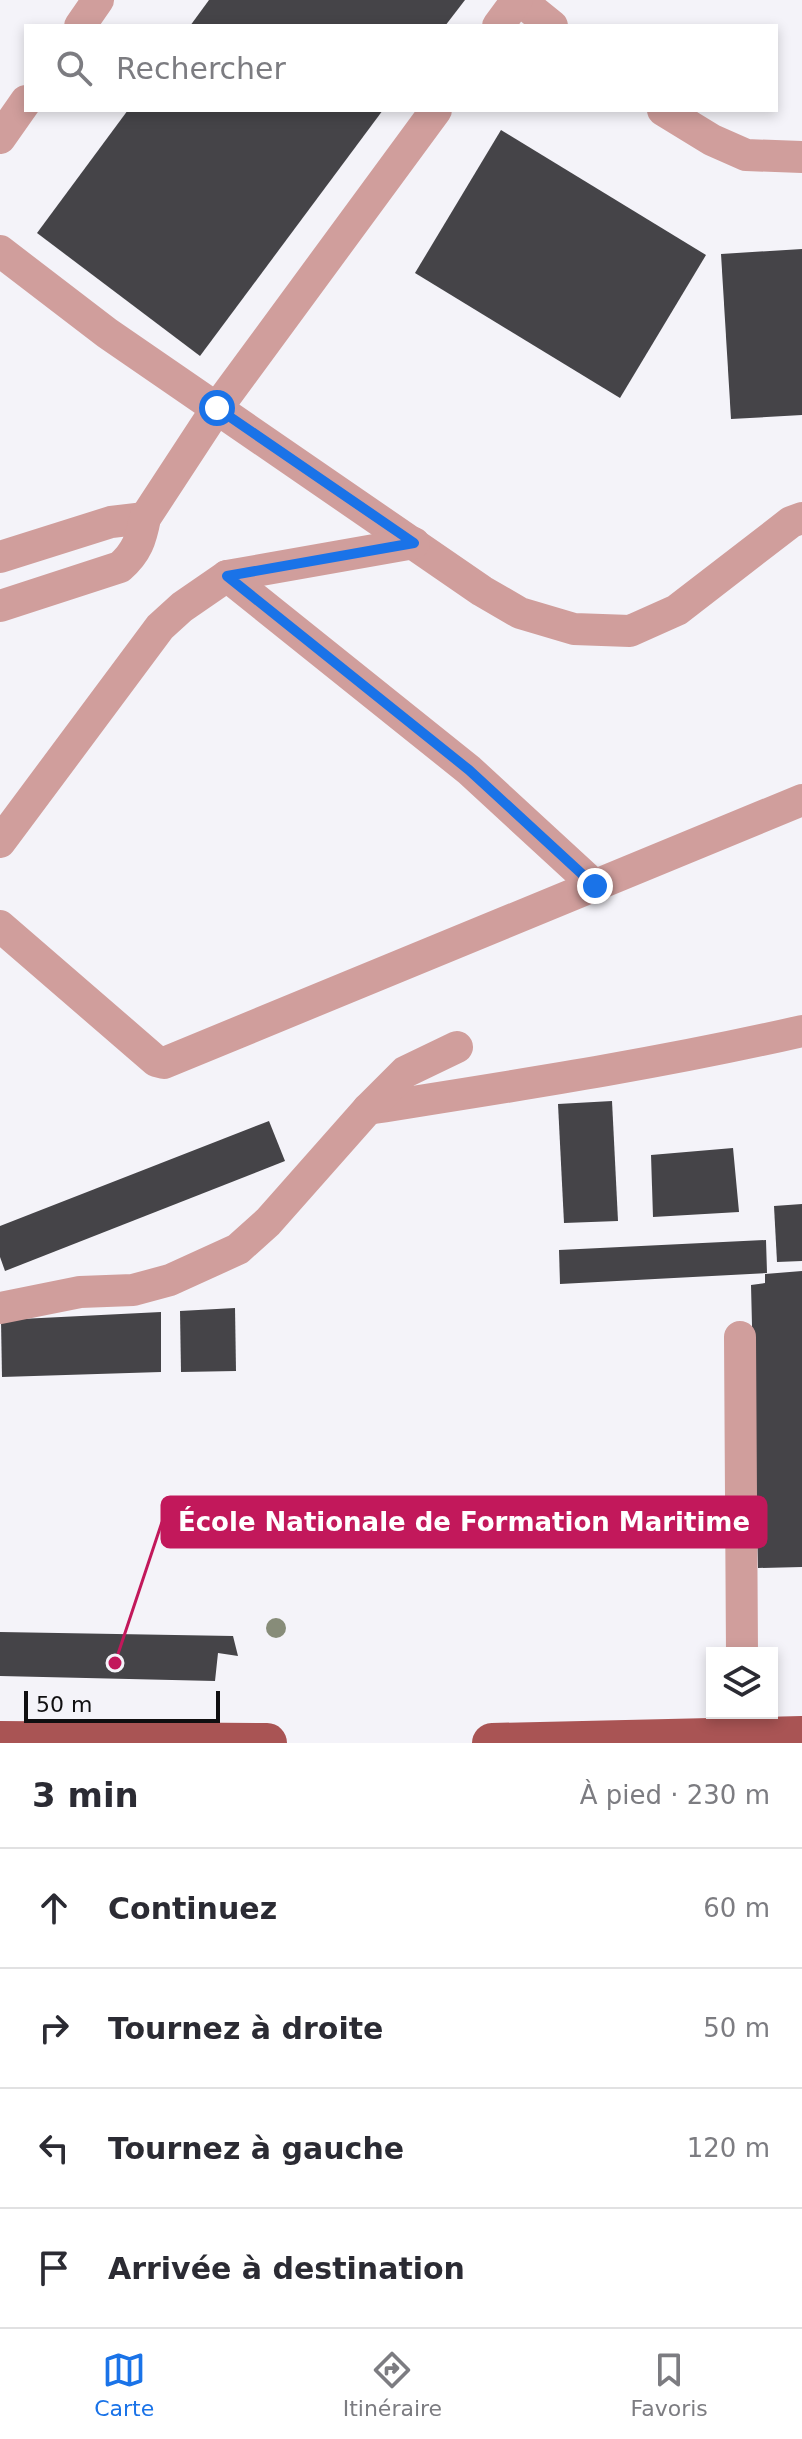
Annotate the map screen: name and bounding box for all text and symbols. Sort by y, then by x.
search box [24,24,778,112]
icon: search [52,46,96,90]
text: Rechercher [116,51,286,86]
route start [199,390,235,426]
route end [577,868,613,904]
callout: École Nationale de Formation Maritime [162,1497,766,1547]
text: École Nationale de Formation Maritime [178,1506,750,1537]
map controls [706,1647,778,1719]
button: layers [706,1647,778,1719]
scale bar [24,1687,220,1723]
text: 50 m [36,1692,92,1717]
text: 3 min [32,1775,139,1815]
text: À pied · 230 m [580,1780,770,1810]
icon: ahead [32,1886,76,1930]
text: Continuez [108,1891,277,1926]
text: 60 m [703,1893,770,1923]
icon: right [32,2006,76,2050]
text: Tournez à droite [108,2011,383,2046]
text: 50 m [703,2013,770,2043]
icon: left [32,2126,76,2170]
text: Tournez à gauche [108,2131,404,2166]
text: 120 m [687,2133,770,2163]
icon: arrive [32,2246,76,2290]
text: Arrivée à destination [108,2251,465,2286]
tab: Carte [94,2348,154,2421]
tab: Itinéraire [343,2348,442,2421]
tab: Favoris [631,2348,708,2421]

